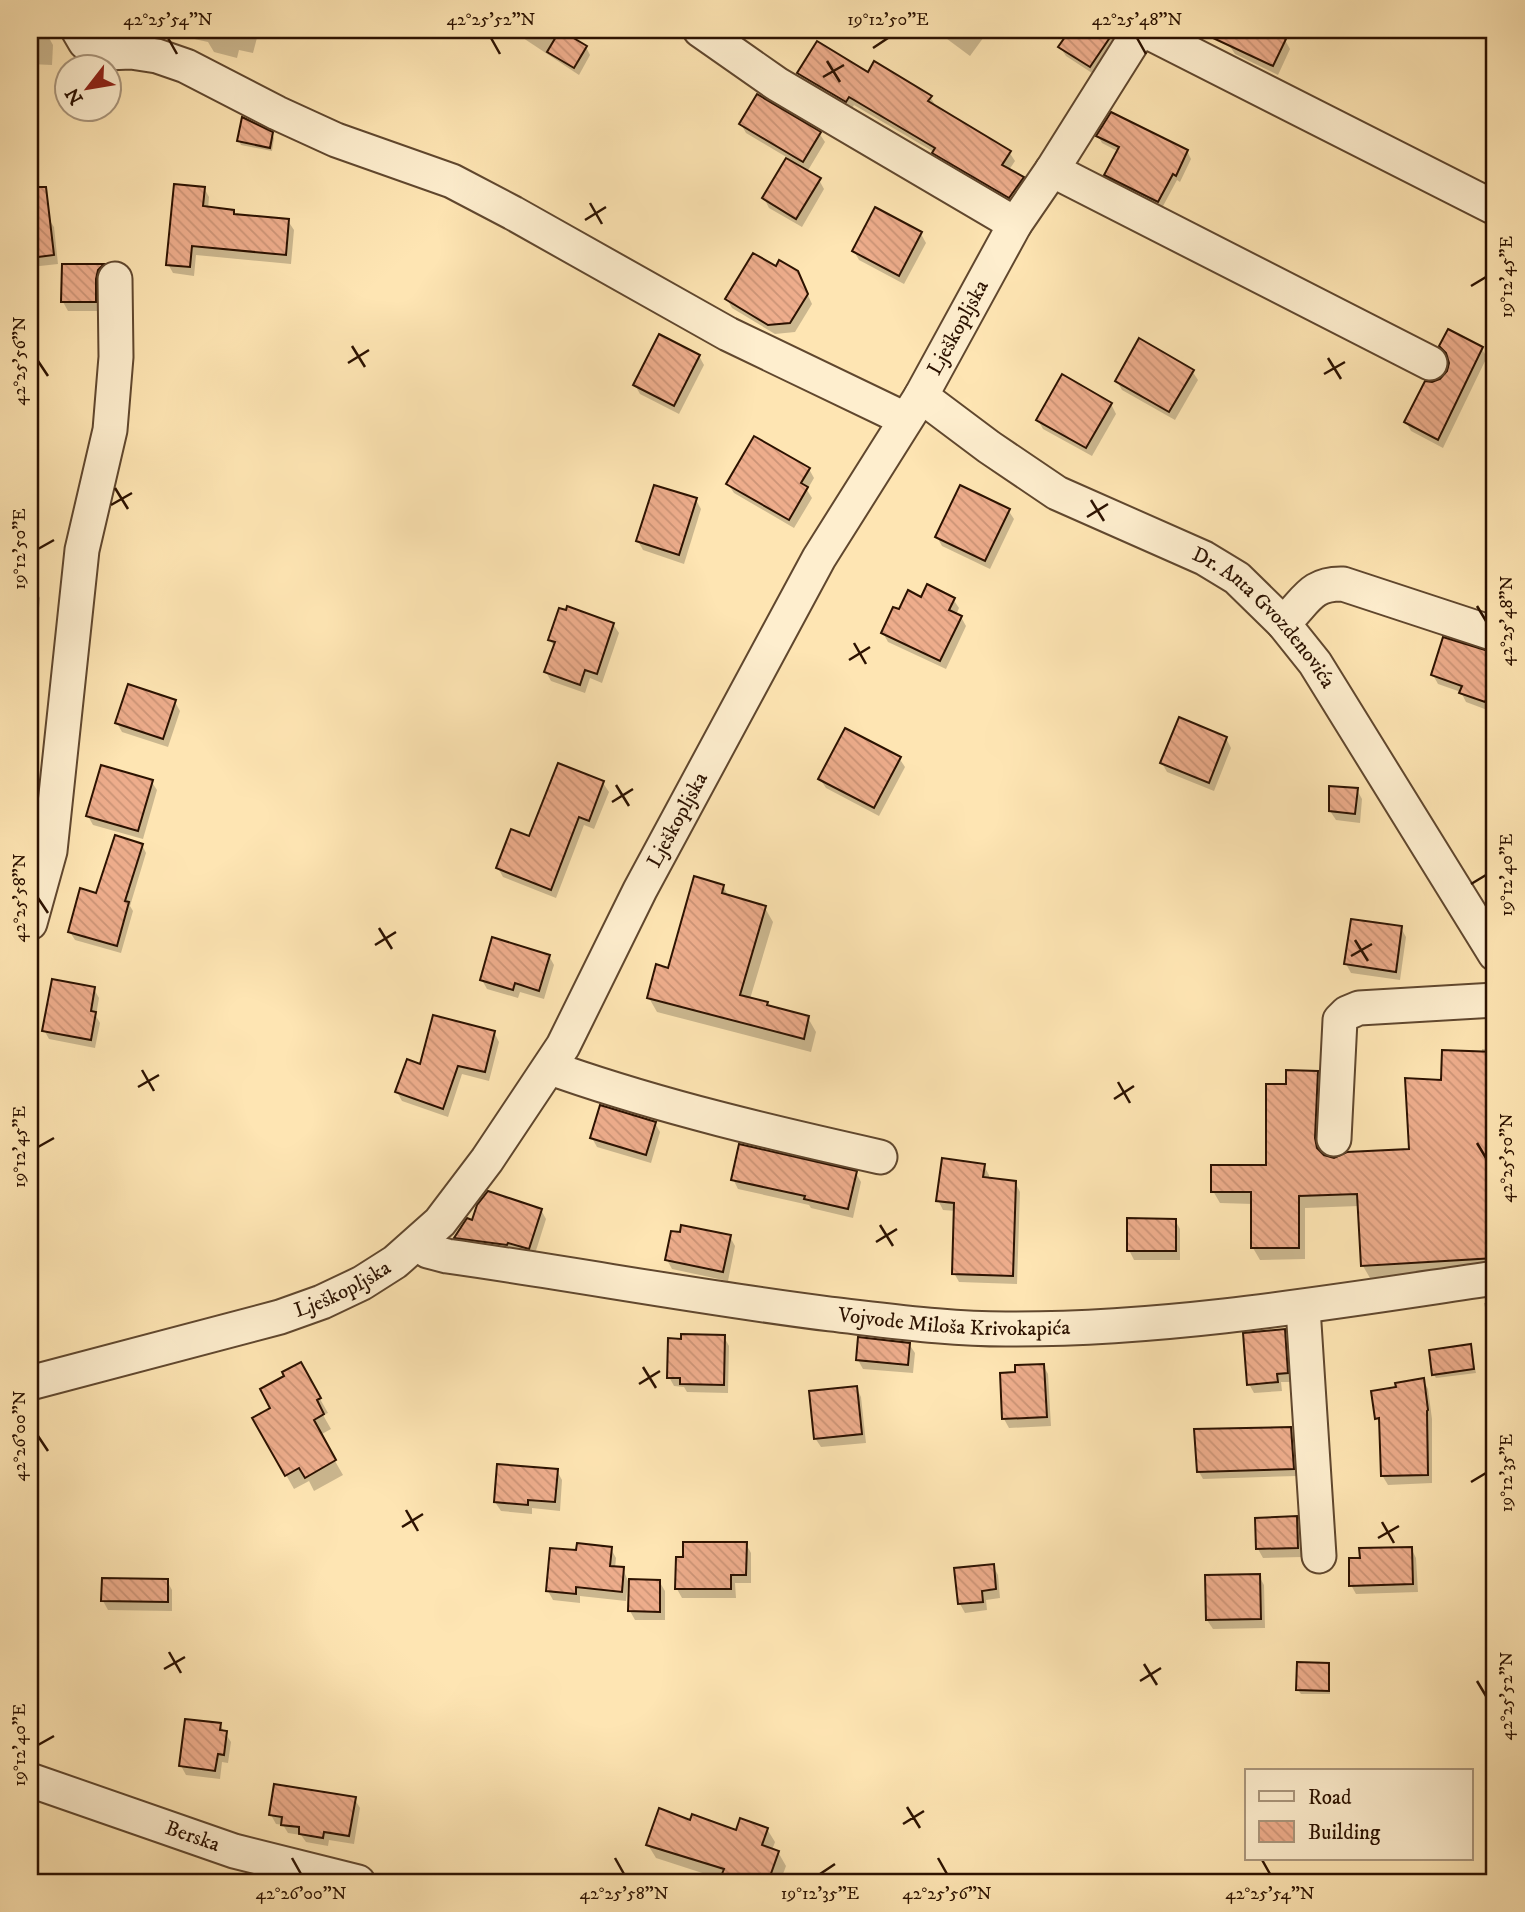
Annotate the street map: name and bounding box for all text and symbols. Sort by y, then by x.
text: 42°25'54"N [123,9,213,31]
text: 42°25'52"N [447,9,536,31]
text: 19°12'50"E [847,9,929,31]
text: 42°25'48"N [1092,9,1182,31]
north arrow [52,52,122,122]
text: N [61,83,89,109]
text: 19°12'45"E [1496,236,1518,318]
street label: Lješkopljska [922,276,995,380]
text: 42°25'56"N [9,316,31,406]
text: 19°12'50"E [9,508,31,590]
street label: Dr. Anta Gvozdenovića [1188,541,1341,693]
text: 42°25'48"N [1496,576,1518,666]
street label: Lješkopljska [641,768,714,872]
text: 19°12'40"E [1496,833,1518,917]
text: 42°25'58"N [9,853,31,942]
text: 19°12'45"E [9,1106,31,1188]
text: 42°25'50"N [1496,1113,1518,1203]
street label: Lješkopljska [291,1255,396,1324]
street label: Vojvode Miloša Krivokapića [836,1302,1071,1342]
text: 42°26'00"N [9,1390,31,1481]
text: 19°12'35"E [1496,1433,1518,1512]
text: 42°25'52"N [1496,1651,1518,1740]
text: 19°12'40"E [9,1703,31,1787]
legend [1245,1769,1472,1860]
text: Road [1308,1785,1352,1811]
street label: Berska [162,1815,223,1858]
text: Building [1308,1820,1381,1846]
text: 42°26'00"N [256,1883,347,1905]
text: 42°25'58"N [580,1883,669,1905]
text: 19°12'35"E [781,1883,860,1905]
text: 42°25'56"N [902,1883,992,1905]
text: 42°25'54"N [1225,1883,1315,1905]

